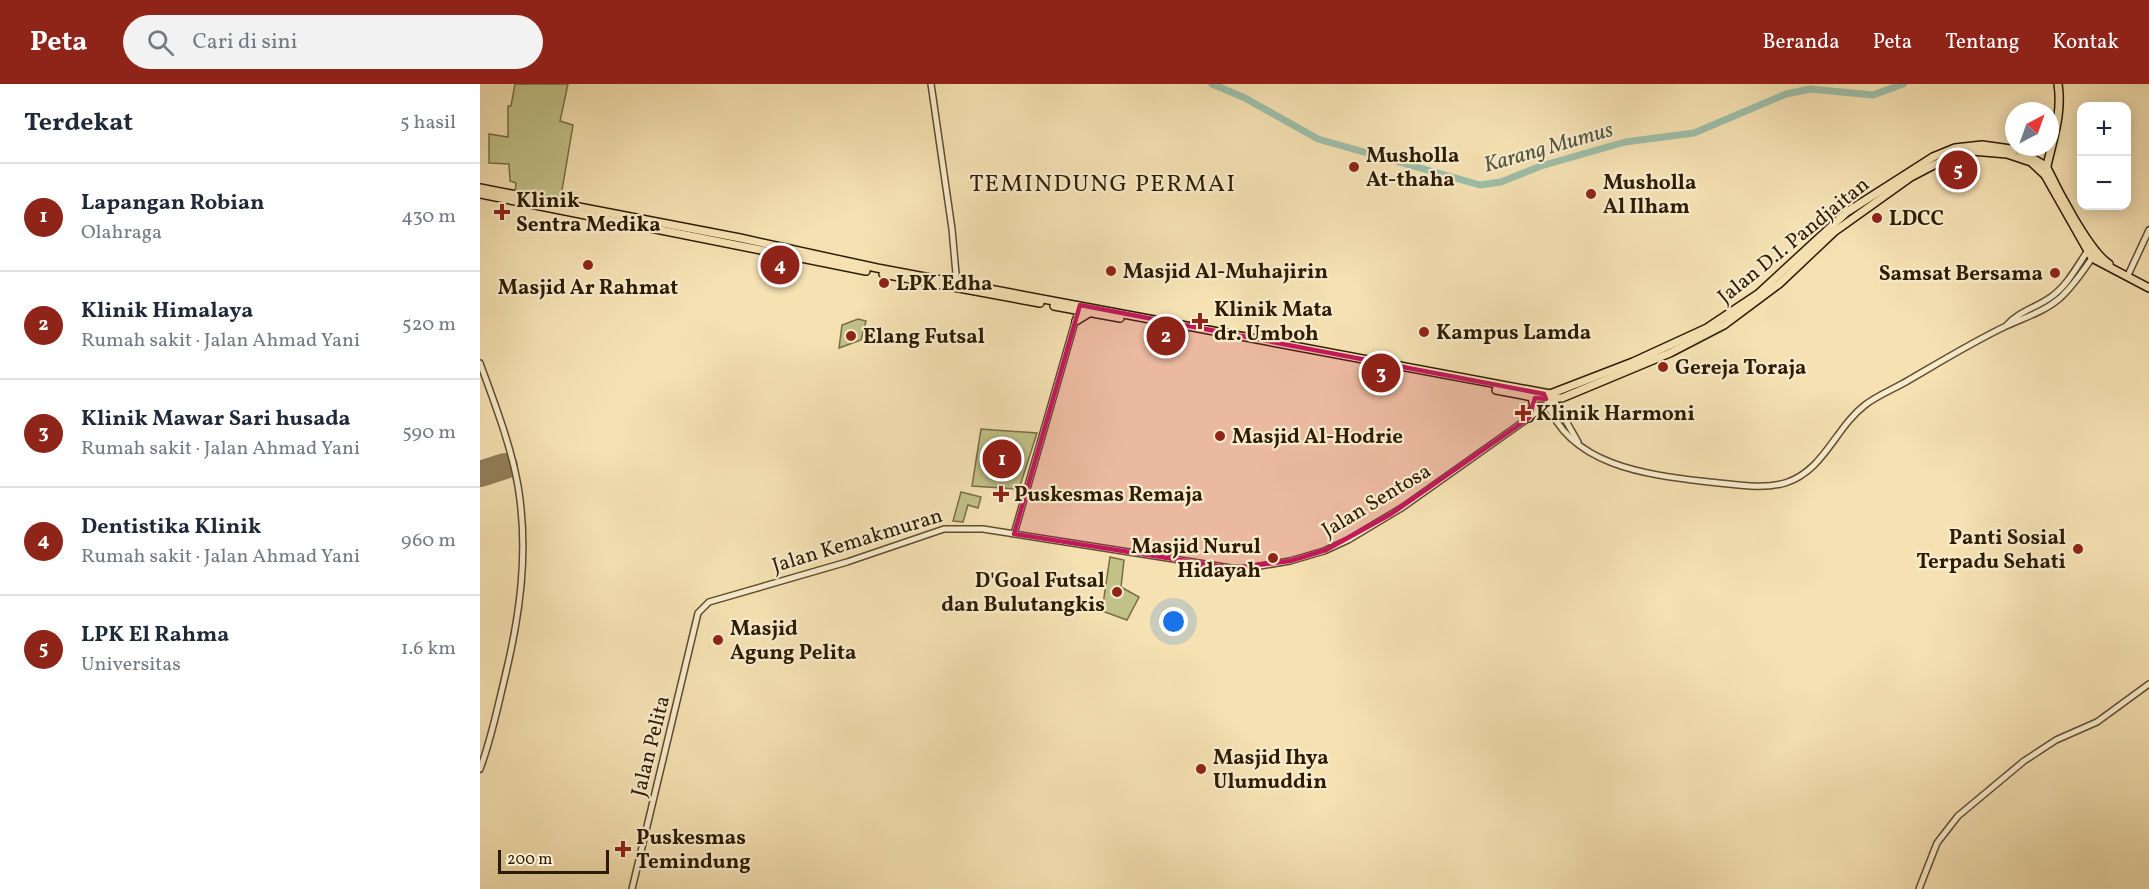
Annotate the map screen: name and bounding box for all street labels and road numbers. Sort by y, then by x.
street label: Jalan D.I. Pandjaitan [1712,171,1876,311]
street label: Jalan Sentosa [1317,457,1437,545]
street label: Jalan Kemakmuran [769,502,946,581]
street label: Jalan Pelita [625,693,678,800]

